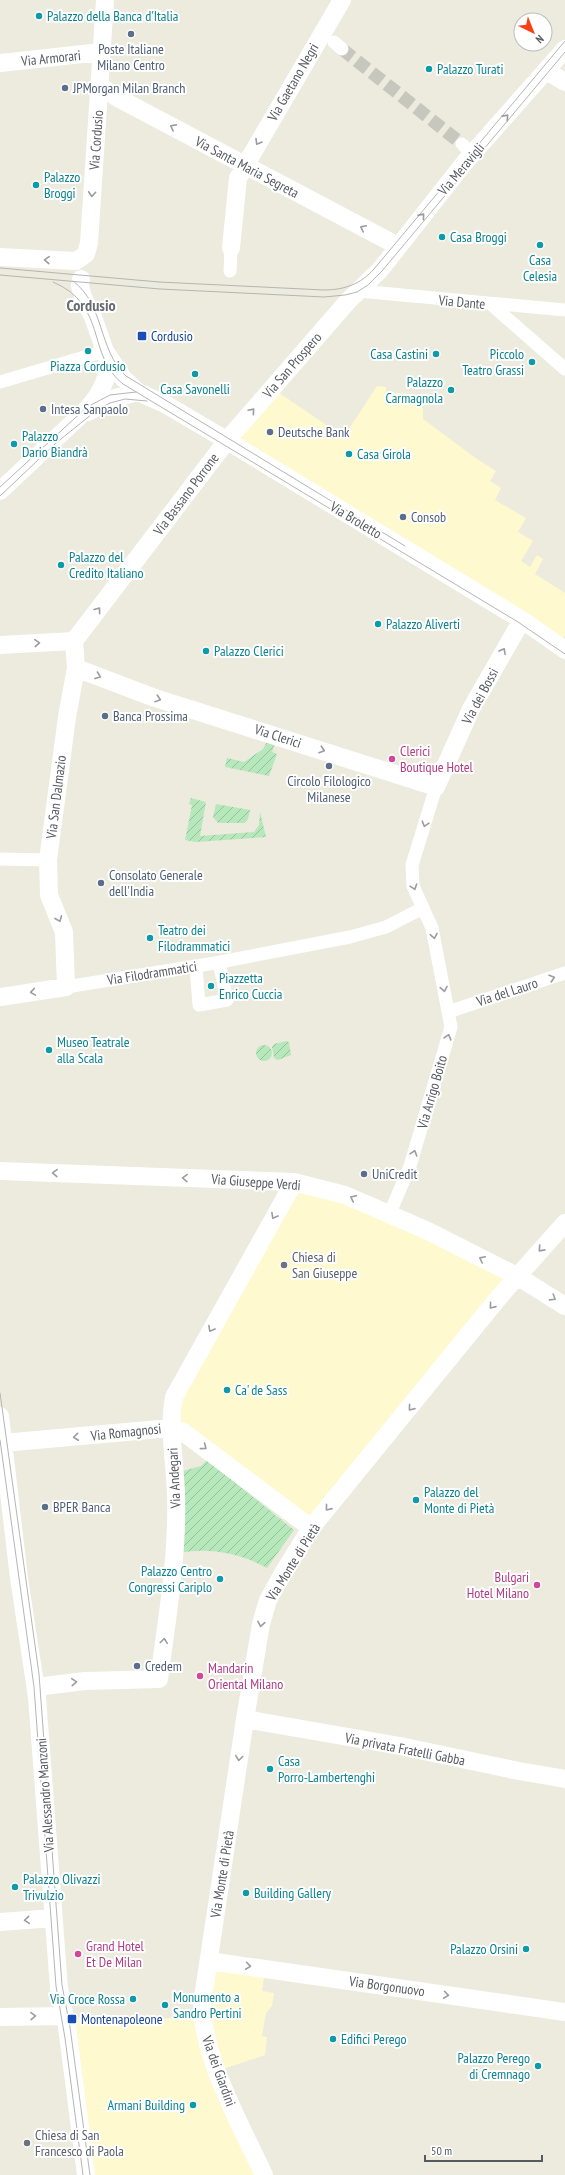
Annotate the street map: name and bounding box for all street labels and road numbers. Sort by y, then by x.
street label: Via Gaetano Negri [263,40,323,125]
street label: Via Armorari [19,46,82,70]
street label: Via Cordusio [85,109,107,172]
street label: Via Santa Maria Segreta [191,132,302,202]
street label: Via Meravigli [433,139,488,200]
street label: Via Dante [437,291,486,313]
street label: Via San Prospero [258,328,325,402]
street label: Via Bassano Porrone [149,449,223,539]
street label: Via Broletto [326,497,385,542]
street label: Via dei Bossi [457,665,502,728]
street label: Via Clerici [251,720,304,752]
street label: Via San Dalmazio [42,754,70,841]
street label: Via Filodrammatici [105,957,198,989]
street label: Via del Lauro [473,974,540,1011]
street label: Via Arrigo Boito [413,1053,451,1132]
street label: Via Giuseppe Verdi [210,1170,301,1194]
street label: Via Romagnosi [89,1419,162,1445]
street label: Via Andegari [163,1447,185,1510]
street label: Via Monte di Pietà [261,1520,324,1605]
street label: Via privata Fratelli Gabba [342,1728,467,1769]
street label: Via Alessandro Manzoni [32,1737,58,1854]
street label: Via Monte di Pietà [206,1829,238,1920]
street label: Via Borgonuovo [347,1972,426,2000]
street label: Via dei Giardini [198,2032,240,2109]

